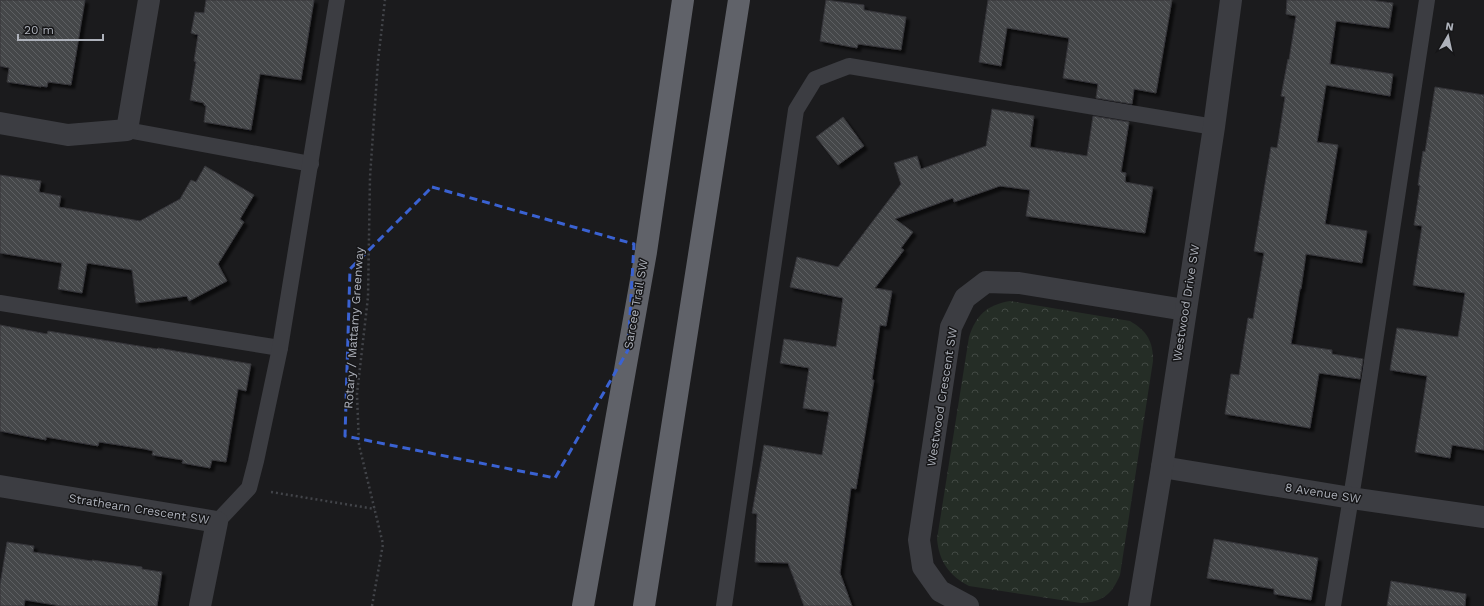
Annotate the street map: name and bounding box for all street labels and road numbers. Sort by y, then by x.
street label: Westwood Drive SW [1170,243,1202,363]
street label: Rotary / Mattamy Greenway [341,246,367,409]
street label: Sarcee Trail SW [621,258,651,350]
street label: Westwood Crescent SW [924,326,960,468]
street label: 8 Avenue SW [1284,480,1362,506]
street label: Strathearn Crescent SW [68,491,211,527]

